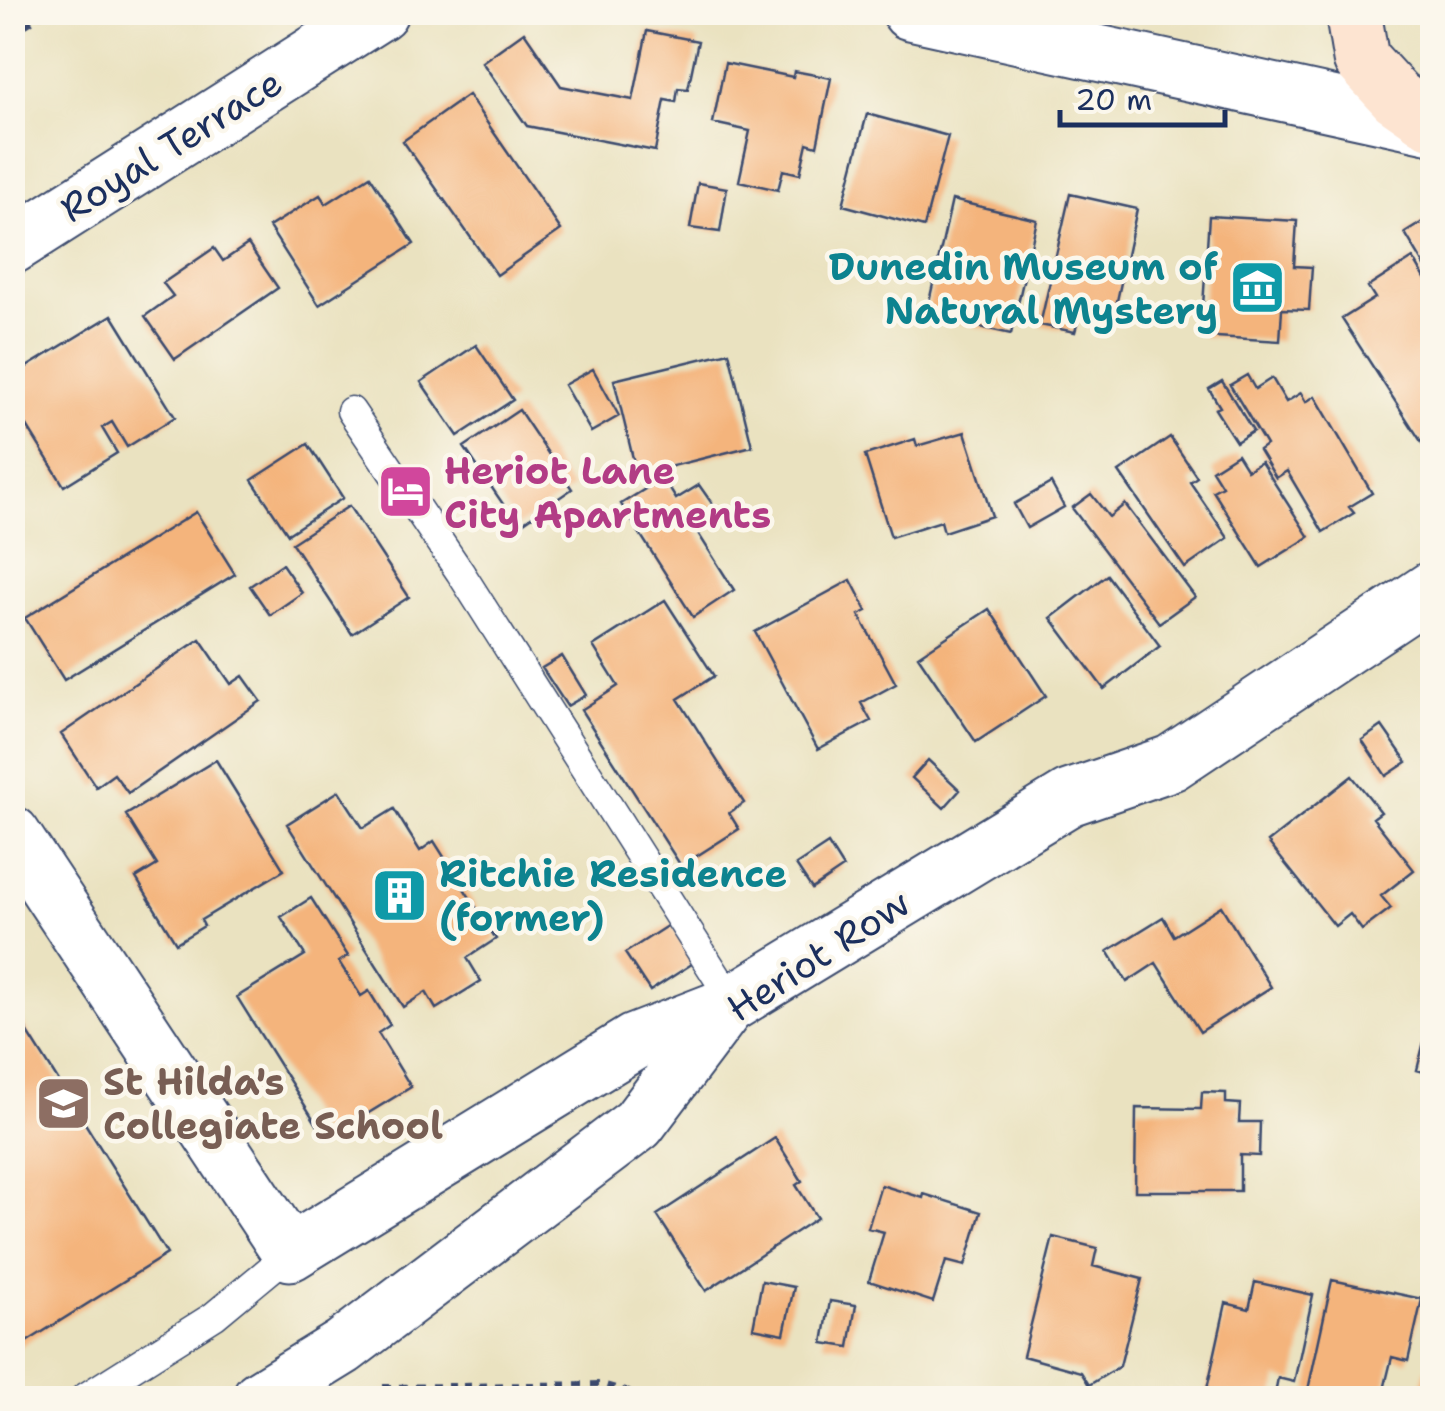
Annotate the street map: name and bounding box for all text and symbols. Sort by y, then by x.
street label: Royal Terrace [50,56,292,234]
scale bar [1060,65,1225,127]
text: 20 m [1075,79,1152,120]
place label: Dunedin Museum of Natural Mystery [829,241,1219,336]
museum icon: Dunedin Museum of Natural Mystery [1227,258,1287,318]
place label: Heriot Lane City Apartments [444,445,771,540]
hotel icon: Heriot Lane City Apartments [375,462,435,522]
place label: Ritchie Residence (former) [439,848,787,943]
building icon: Ritchie Residence (former) [370,865,430,925]
street label: Heriot Row [717,877,919,1033]
place label: St Hilda's Collegiate School [103,1056,443,1151]
school or university icon: St Hilda's Collegiate School [34,1073,94,1133]

